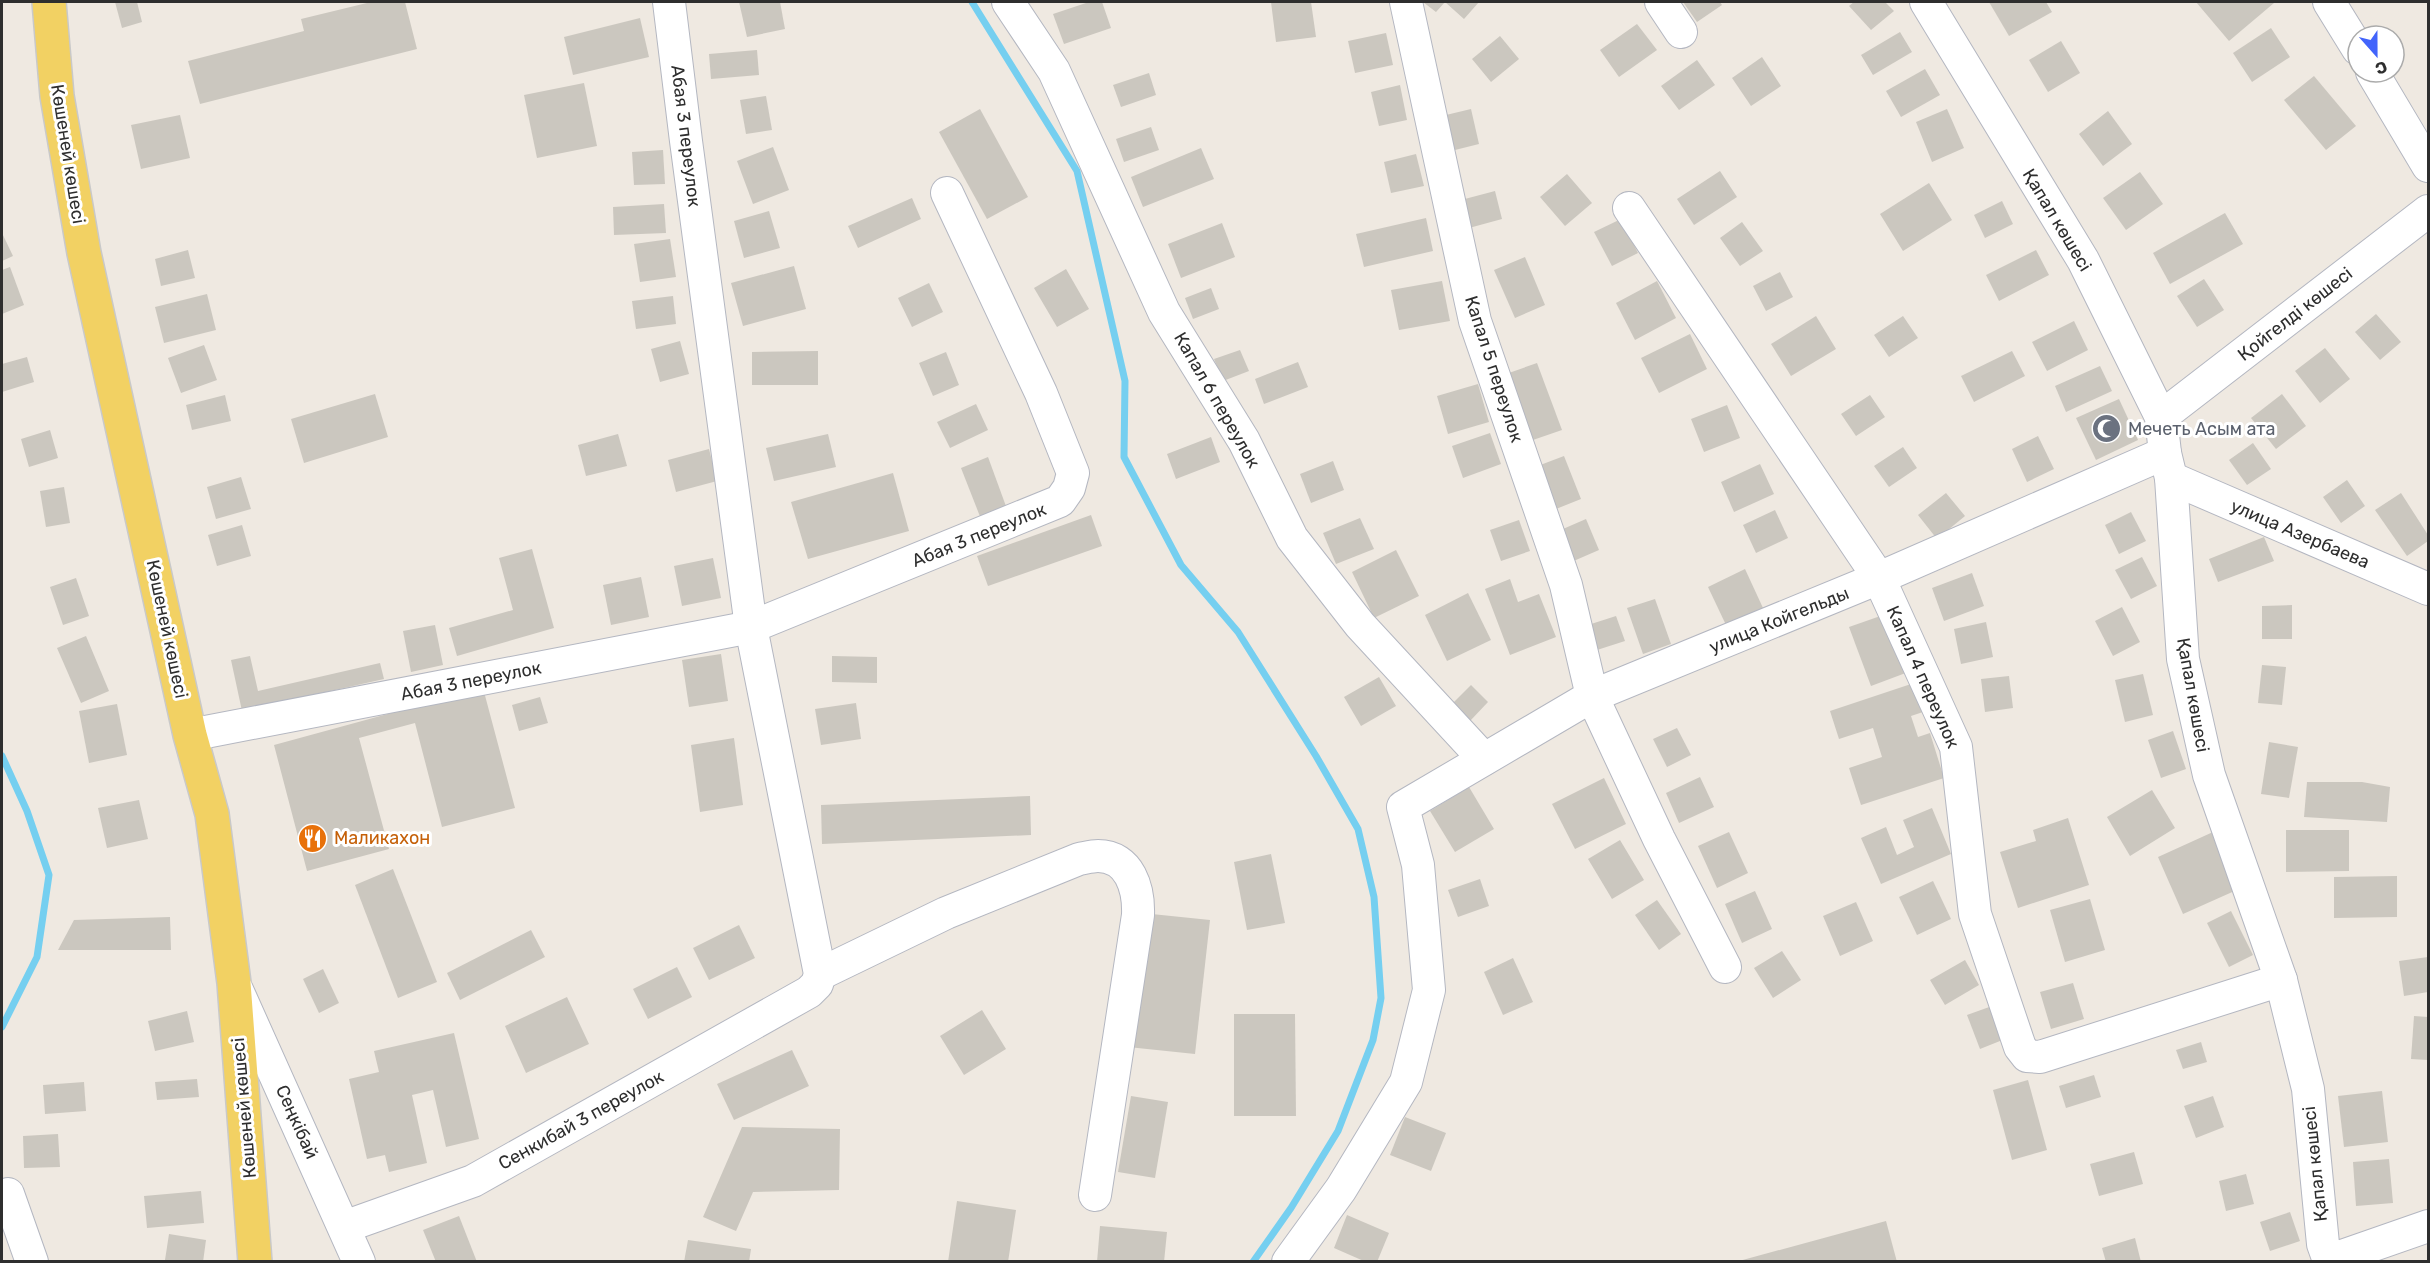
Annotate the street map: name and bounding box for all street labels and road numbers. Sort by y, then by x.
street label: Абая 3 переулок [666,64,706,209]
street label: Көшеней көшесі [46,83,90,225]
street label: Қапал көшесі [2018,165,2096,275]
street label: Қойгелді көшесі [2233,262,2357,366]
street label: Капал 5 переулок [1460,293,1528,445]
street label: Капал 6 переулок [1169,328,1265,472]
street label: улица Азербаева [2227,495,2373,573]
street label: Абая 3 переулок [909,498,1050,572]
street label: Көшеней көшесі [142,558,192,700]
street label: улица Койгельды [1706,582,1852,658]
street label: Капал 4 переулок [1882,602,1964,752]
street label: Қапал көшесі [2172,636,2214,754]
street label: Абая 3 переулок [399,657,544,705]
street label: Көшеней көшесі [227,1037,261,1179]
street label: Сенкибай 3 переулок [495,1065,668,1175]
street label: Сеңкібай [271,1082,323,1162]
street label: Қапал көшесі [2298,1105,2332,1223]

